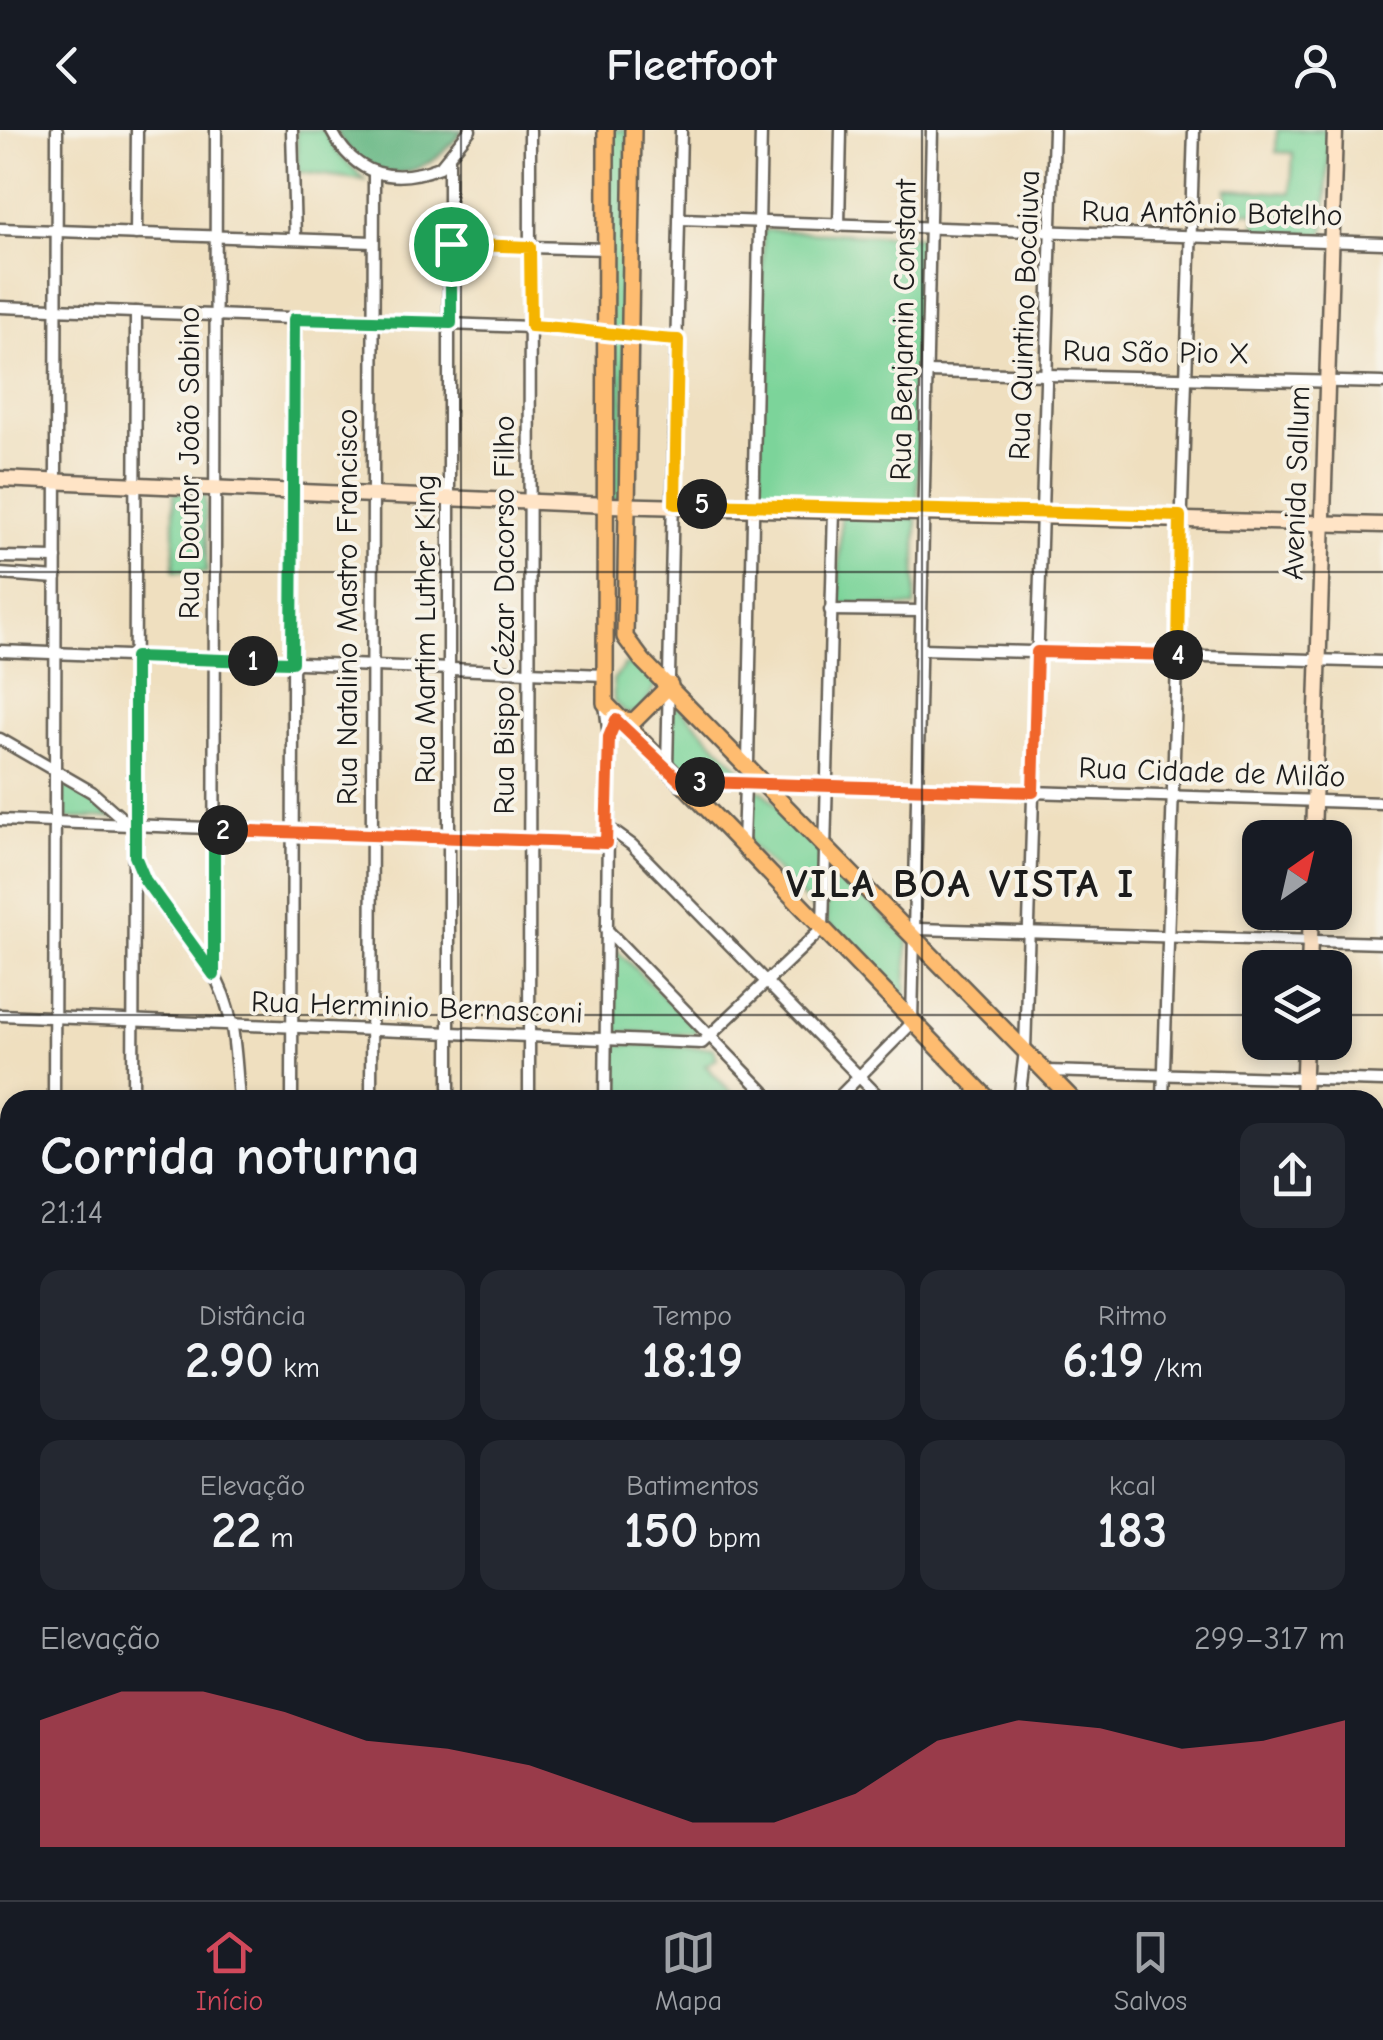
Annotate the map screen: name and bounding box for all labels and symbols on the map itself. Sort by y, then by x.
street label: Rua Quintino Bocaiuva [1002,169,1047,461]
street label: Rua Benjamin Constant [883,178,924,481]
street label: Rua Antônio Botelho [1081,194,1343,233]
pin [409,202,494,287]
street label: Rua Doutor João Sabino [172,307,207,619]
street label: Rua São Pio X [1062,333,1250,372]
street label: Avenida Sallum [1276,385,1317,581]
street label: Rua Natalino Mastro Francisco [330,409,365,805]
street label: Rua Bispo Cézar Dacorso Filho [487,415,522,815]
street label: Rua Martim Luther King [408,474,443,784]
pin: 5 [677,479,727,529]
pin: 4 [1153,630,1203,680]
pin: 1 [228,636,278,686]
street label: Rua Cidade de Milão [1078,750,1346,795]
pin: 3 [675,757,725,807]
pin: 2 [198,805,248,855]
north arrow [1242,820,1352,930]
district label: VILA BOA VISTA I [786,861,1136,907]
street label: Rua Herminio Bernasconi [250,984,583,1031]

